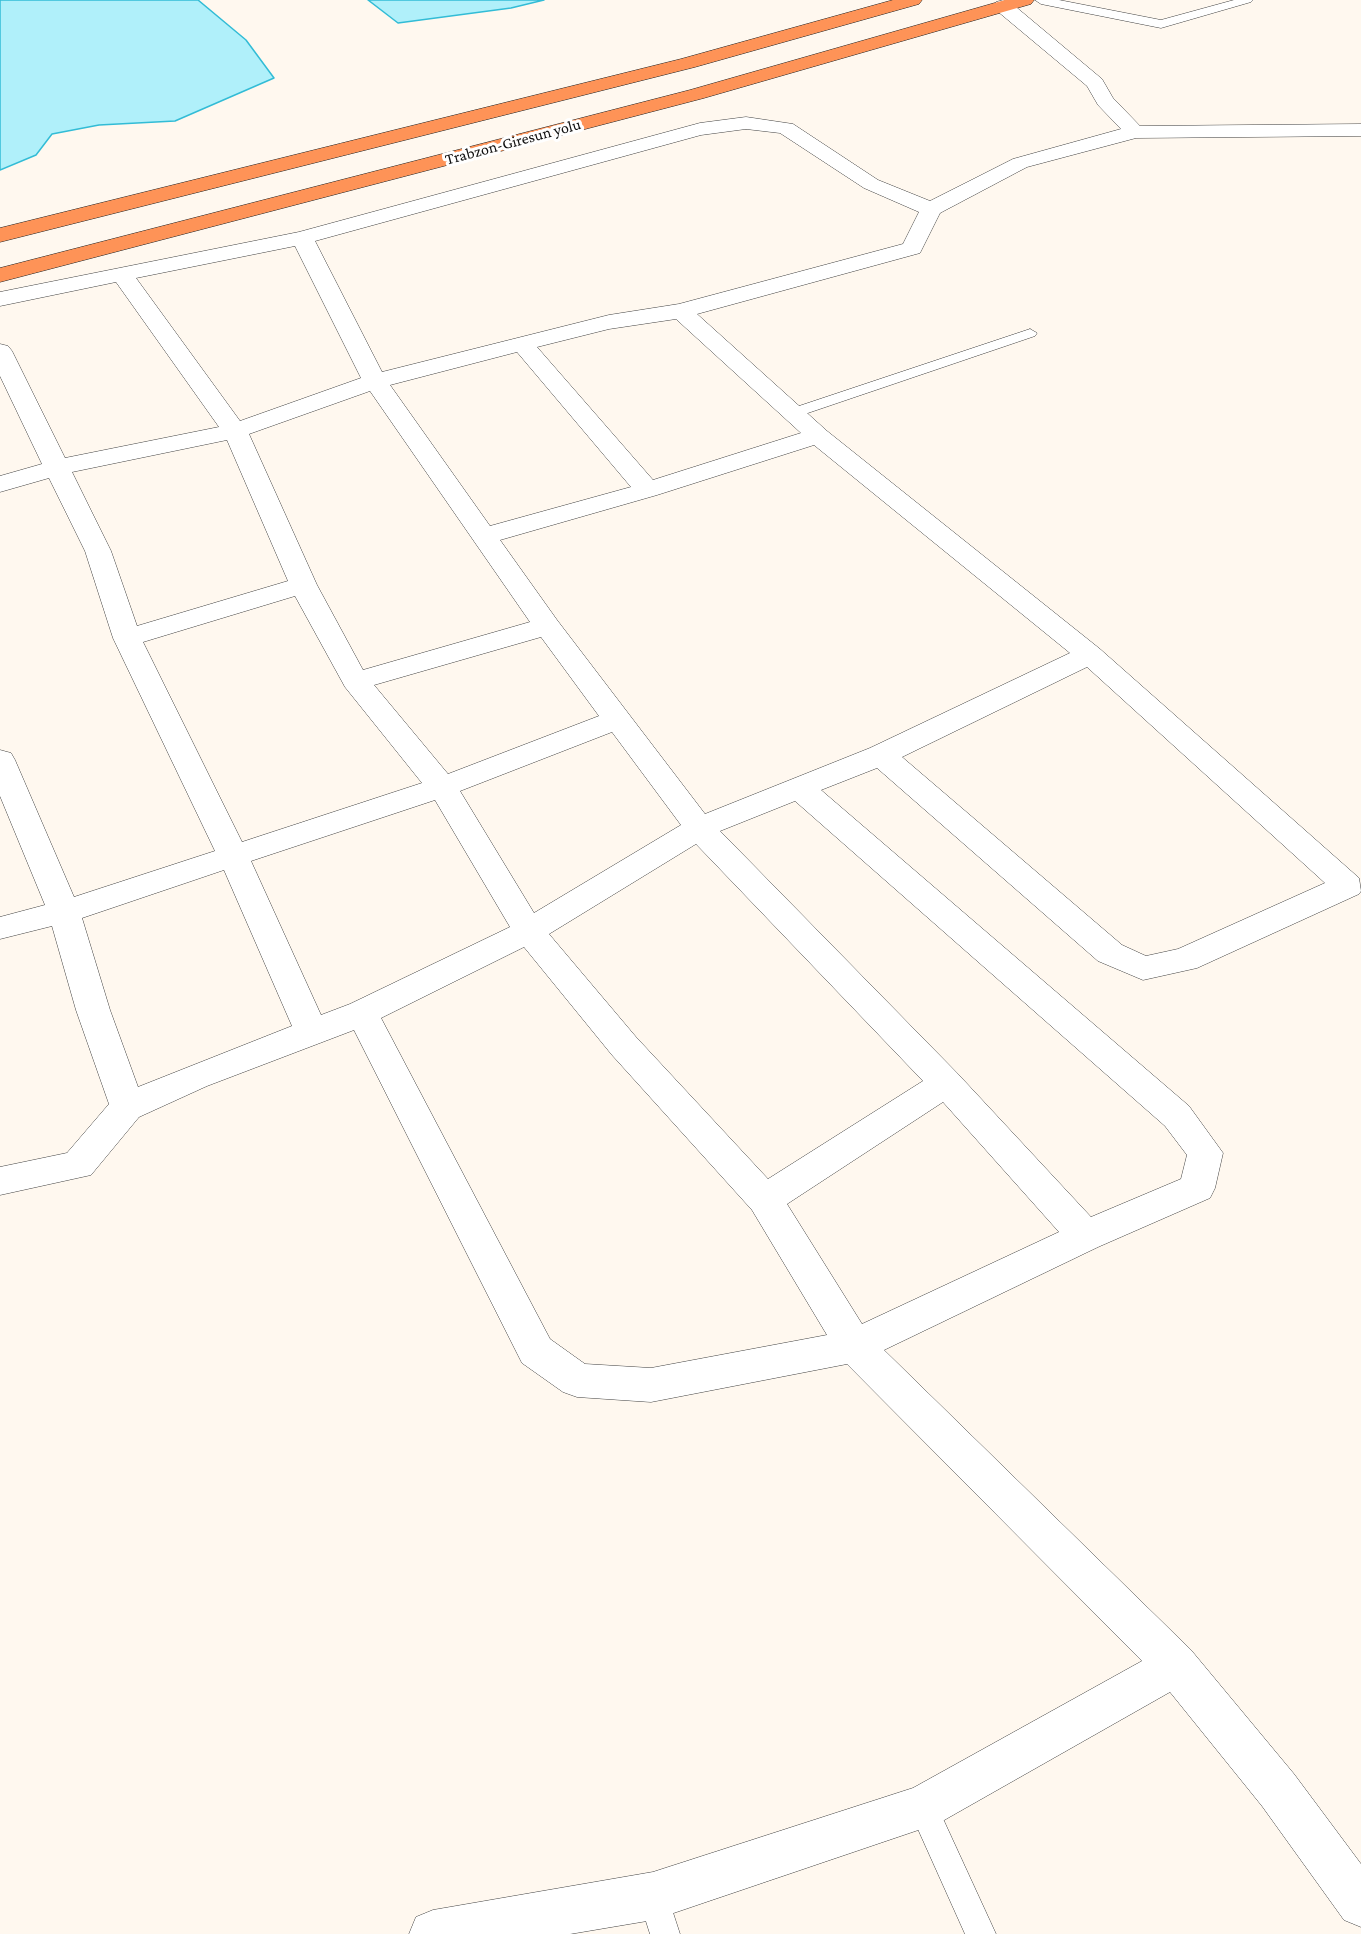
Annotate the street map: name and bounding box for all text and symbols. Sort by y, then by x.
street label: Trabzon-Giresun yolu [443,115,583,169]

